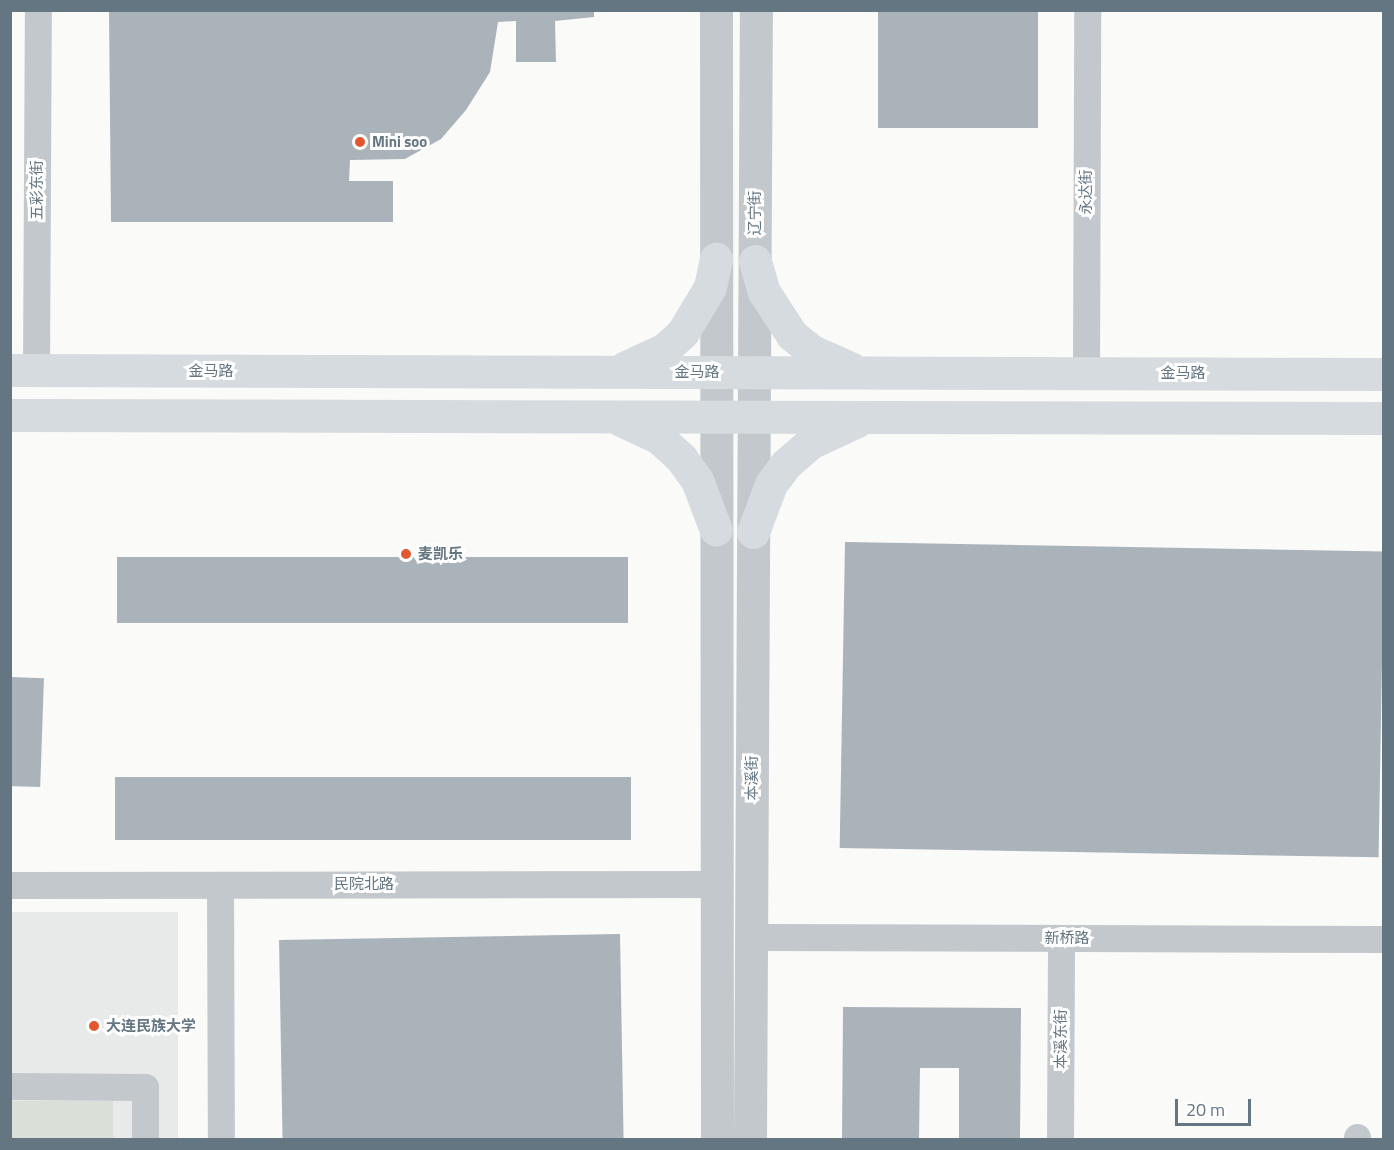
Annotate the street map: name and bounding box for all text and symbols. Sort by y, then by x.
place label: Mini soo [372,133,427,151]
marker: Mini soo [353,135,367,149]
street label: 五彩东街 [28,160,46,220]
street label: 永达街 [1077,170,1095,214]
street label: 辽宁街 [746,191,764,235]
street label: 金马路 [189,362,233,380]
street label: 金马路 [675,363,719,381]
street label: 金马路 [1161,364,1205,382]
place label: 麦凯乐 [418,545,463,563]
marker: 麦凯乐 [399,547,413,561]
street label: 本溪街 [743,756,761,800]
street label: 民院北路 [334,875,394,893]
street label: 新桥路 [1045,929,1089,947]
street label: 本溪东街 [1052,1009,1070,1069]
place label: 大连民族大学 [106,1017,196,1035]
marker: 大连民族大学 [87,1019,101,1033]
scale bar [1178,1087,1254,1125]
text: 20 m [1186,1096,1225,1123]

